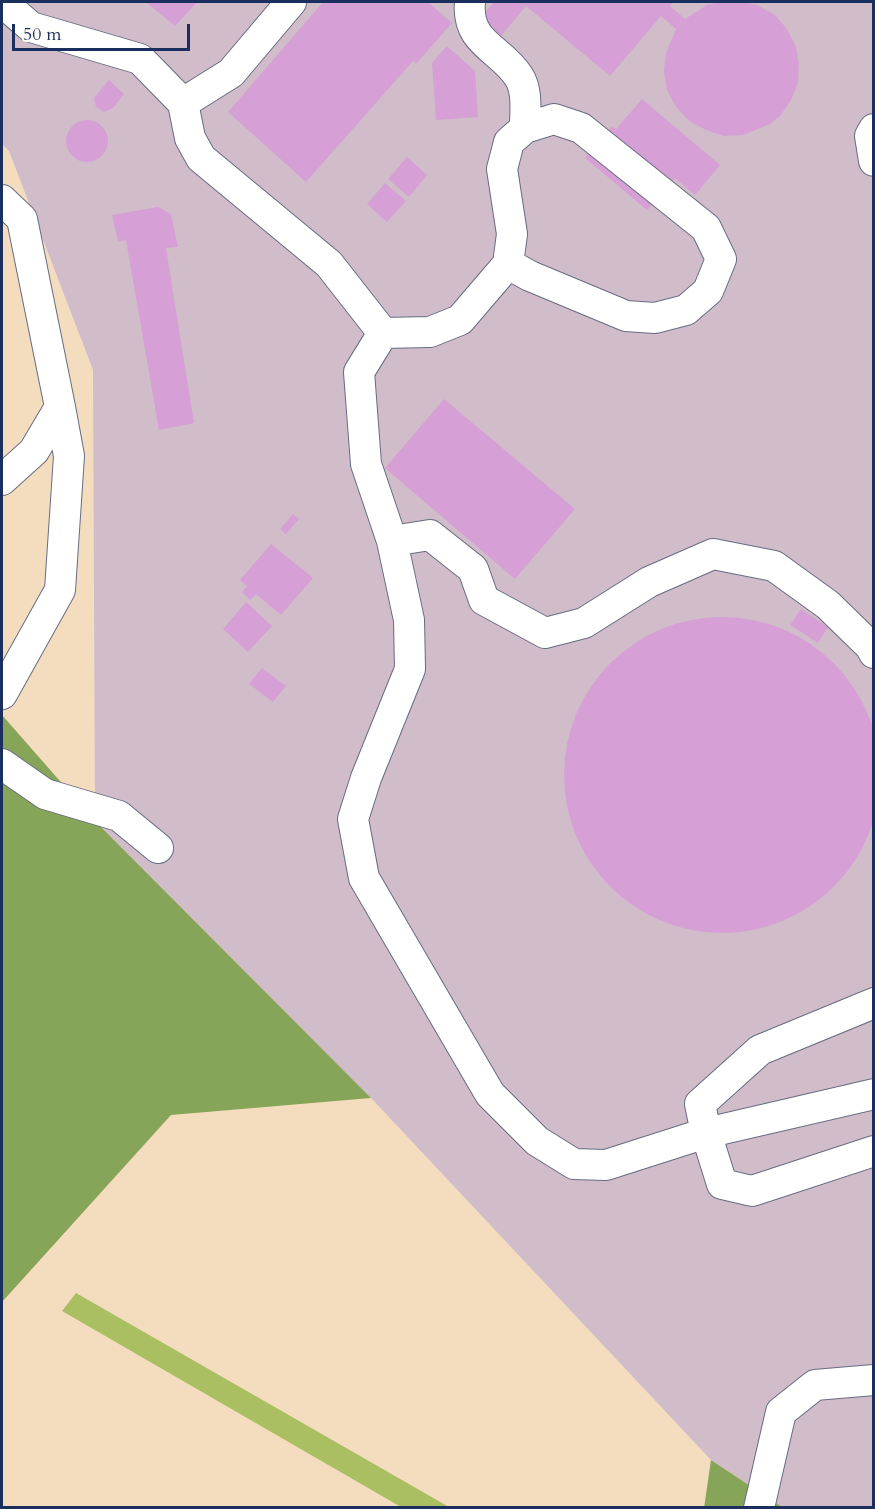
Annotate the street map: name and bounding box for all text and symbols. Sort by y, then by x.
scale bar [15,12,194,50]
text: 50 m [23,22,62,47]

